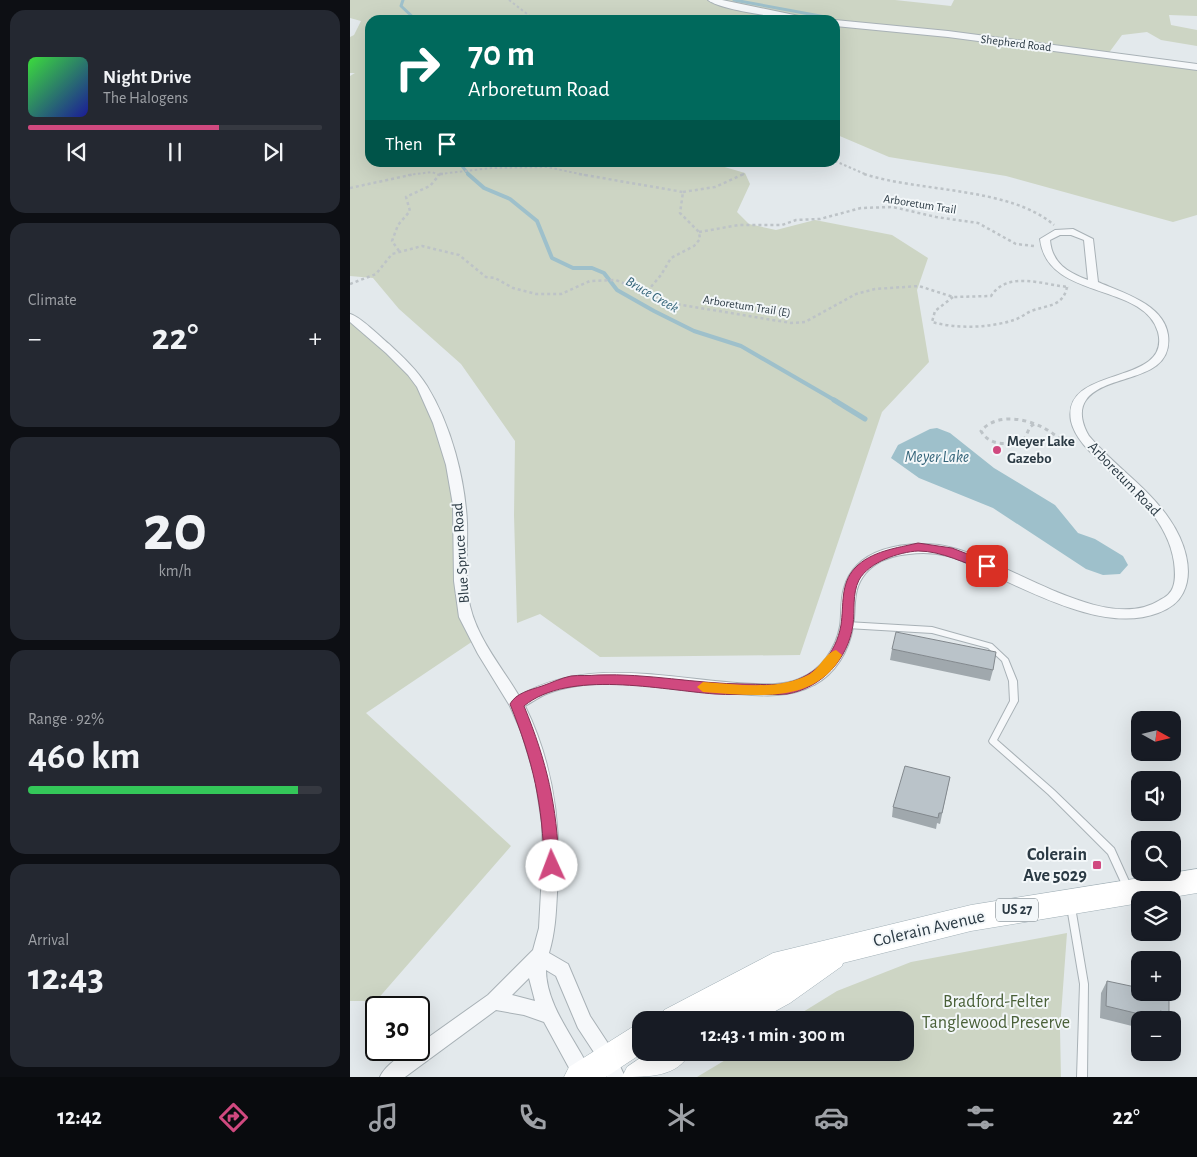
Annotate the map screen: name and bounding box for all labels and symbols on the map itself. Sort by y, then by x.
street label: Shepherd Road [980,33,1052,53]
street label: Arboretum Trail [883,192,957,216]
water label: Bruce Creek [623,274,681,316]
street label: Arboretum Trail (E) [702,293,792,319]
place label: Meyer Lake Gazebo [1007,434,1075,466]
street label: Arboretum Road [1085,439,1163,519]
marker: Meyer Lake Gazebo [991,444,1003,456]
water label: Meyer Lake [905,449,969,465]
street label: Blue Spruce Road [450,502,472,604]
pin [966,545,1008,587]
north arrow [1131,711,1181,761]
position arrow [525,839,577,891]
place label: Colerain Ave 5029 [1023,846,1087,885]
marker: Colerain Ave 5029 [1091,859,1103,871]
road number: US 27 [996,898,1038,922]
street label: Colerain Avenue [872,907,986,951]
park label: Bradford-Felter Tanglewood Preserve [922,993,1070,1032]
speed limit sign: 30 [365,996,430,1061]

